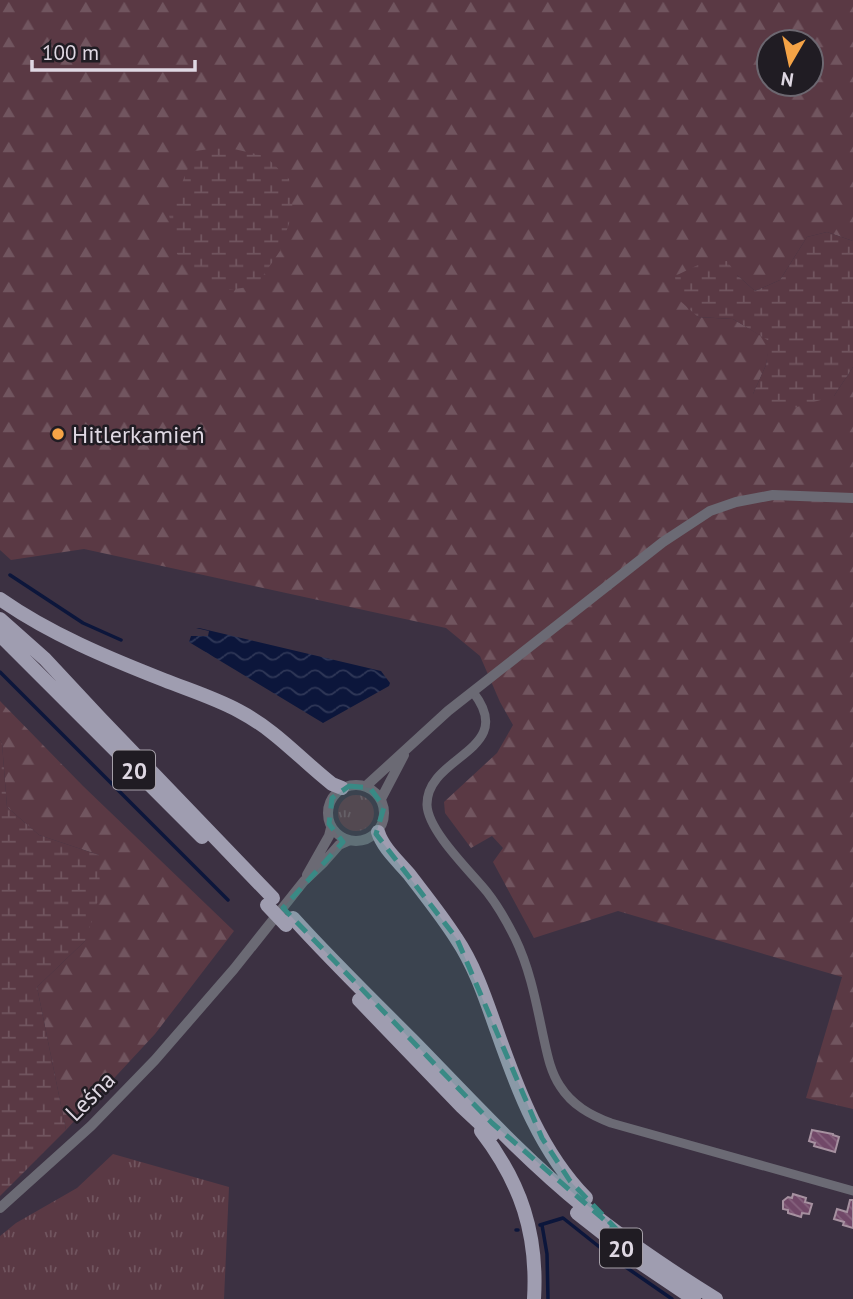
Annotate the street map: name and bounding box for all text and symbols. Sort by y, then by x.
scale bar [32,28,194,72]
north arrow [755,28,825,98]
text: 100 m [42,39,99,66]
text: N [779,67,795,93]
place label: Hitlerkamień [72,419,205,450]
marker: Hitlerkamień [50,426,66,442]
road number: 20 [113,750,155,790]
street label: Leśna [58,1064,122,1128]
road number: 20 [600,1228,642,1268]

